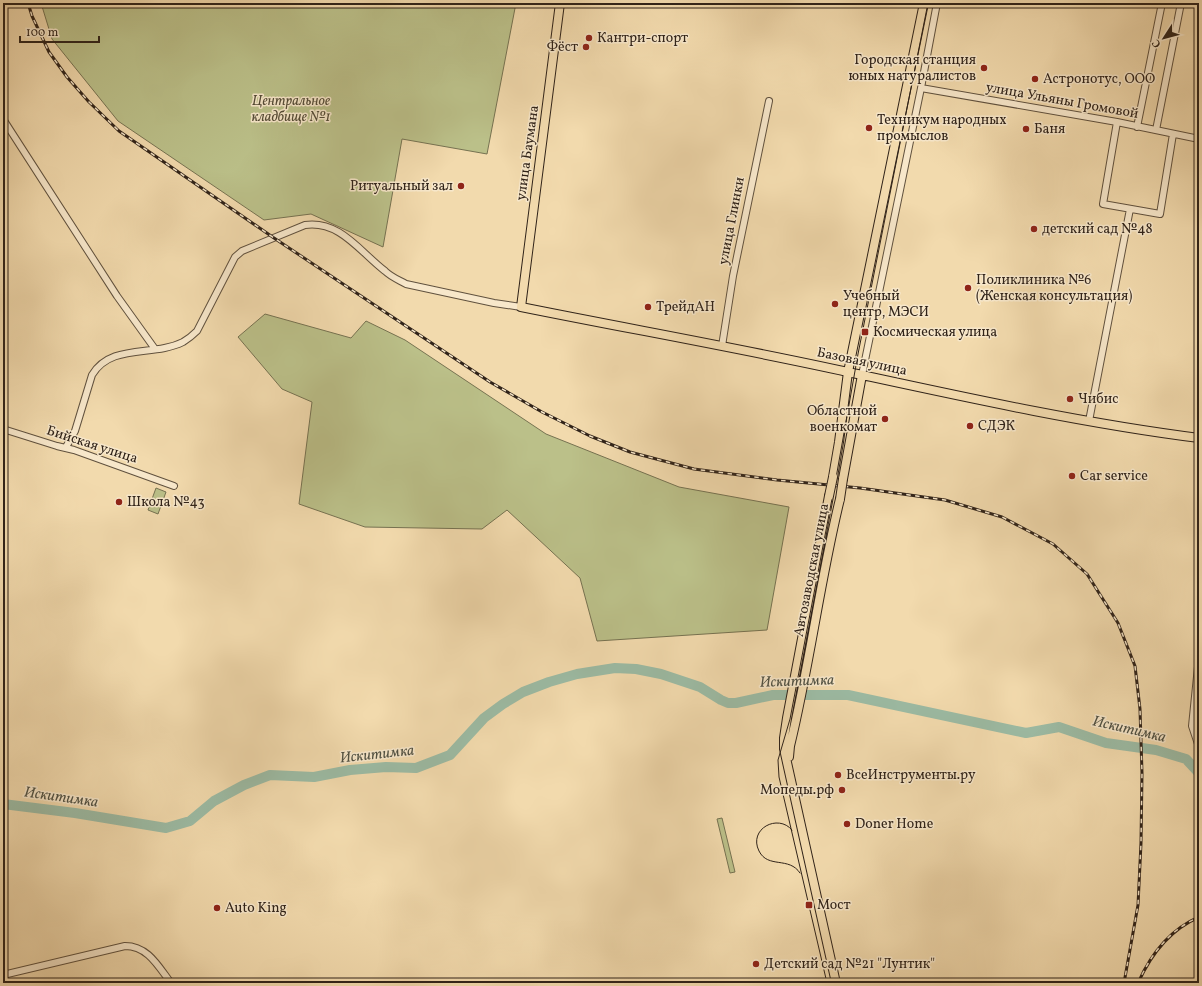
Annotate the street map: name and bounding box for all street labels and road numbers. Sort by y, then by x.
street label: улица Ульяны Громовой [984,78,1140,124]
street label: улица Баумана [512,104,544,202]
street label: улица Глинки [714,175,750,267]
street label: Базовая улица [815,343,909,381]
street label: Бийская улица [44,421,140,469]
street label: Автозаводская улица [790,502,834,638]

